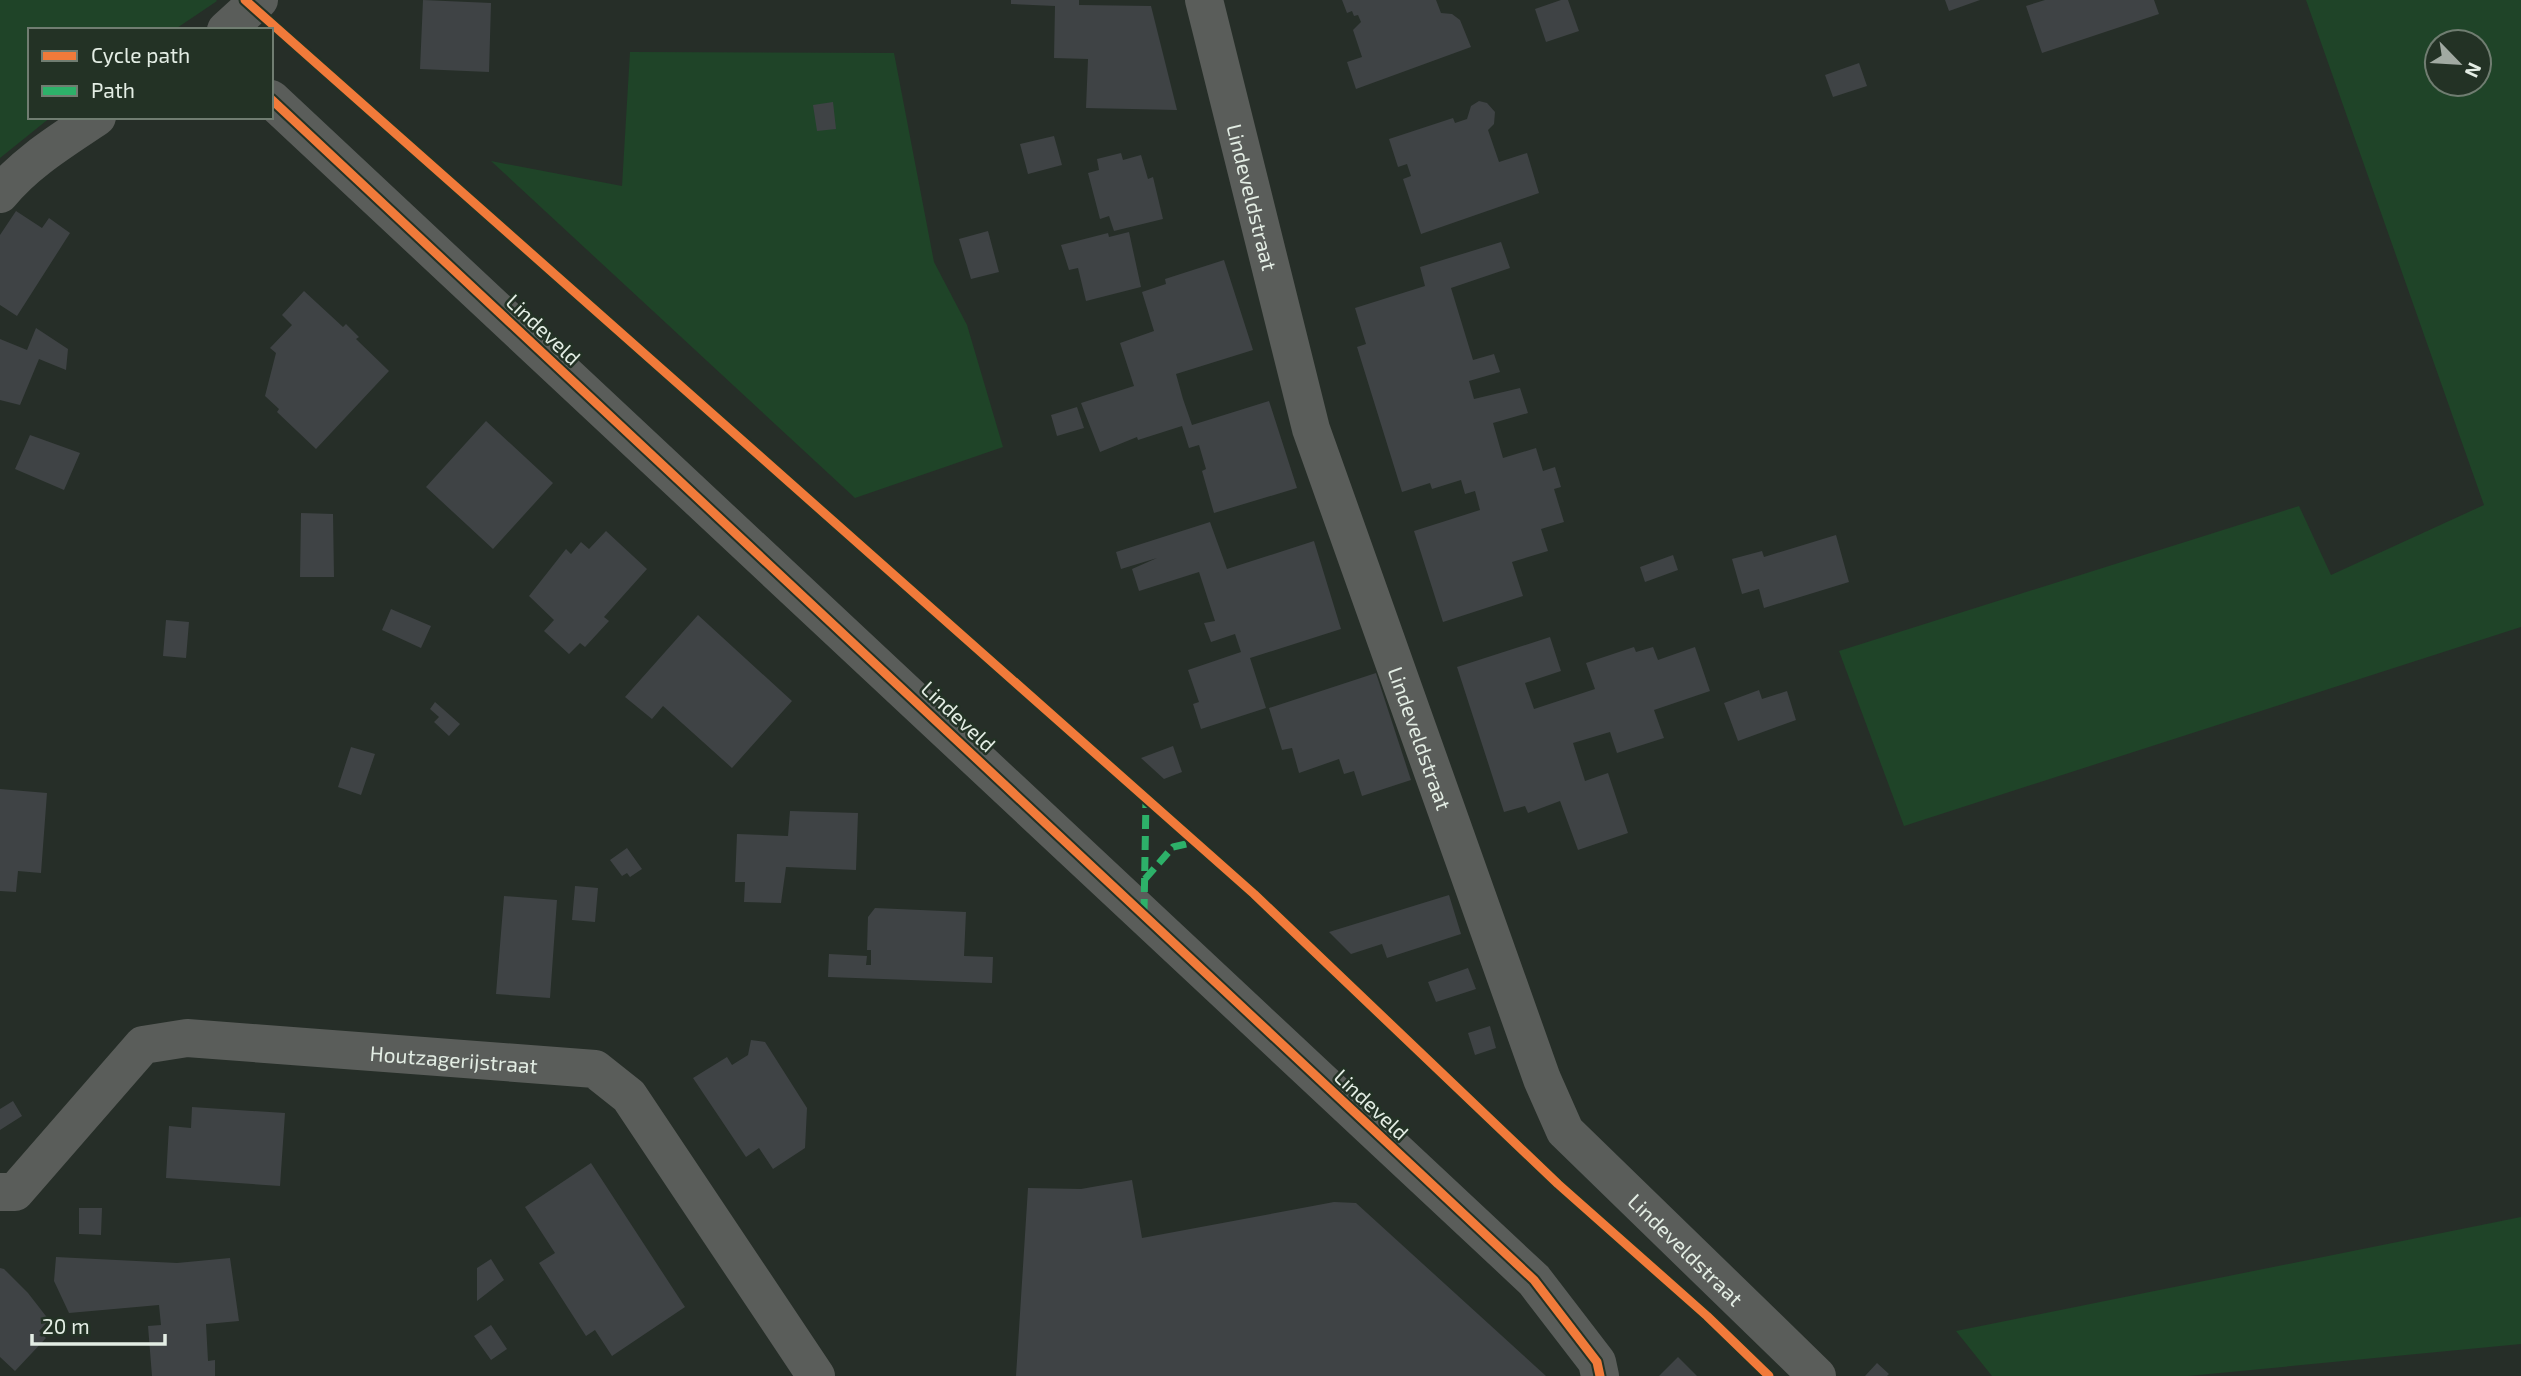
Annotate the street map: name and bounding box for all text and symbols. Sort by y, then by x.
legend [28,28,273,119]
north arrow [2423,28,2493,98]
text: Cycle path [91,42,190,67]
text: N [2461,59,2487,81]
text: Path [91,77,135,102]
street label: Lindeveldstraat [1223,121,1283,273]
street label: Lindeveld [502,288,586,370]
street label: Lindeveldstraat [1384,663,1458,813]
street label: Lindeveld [917,675,1001,757]
street label: Houtzagerijstraat [369,1039,539,1077]
street label: Lindeveld [1330,1063,1414,1145]
street label: Lindeveldstraat [1624,1188,1749,1310]
scale bar [32,1302,164,1346]
text: 20 m [42,1313,90,1338]

